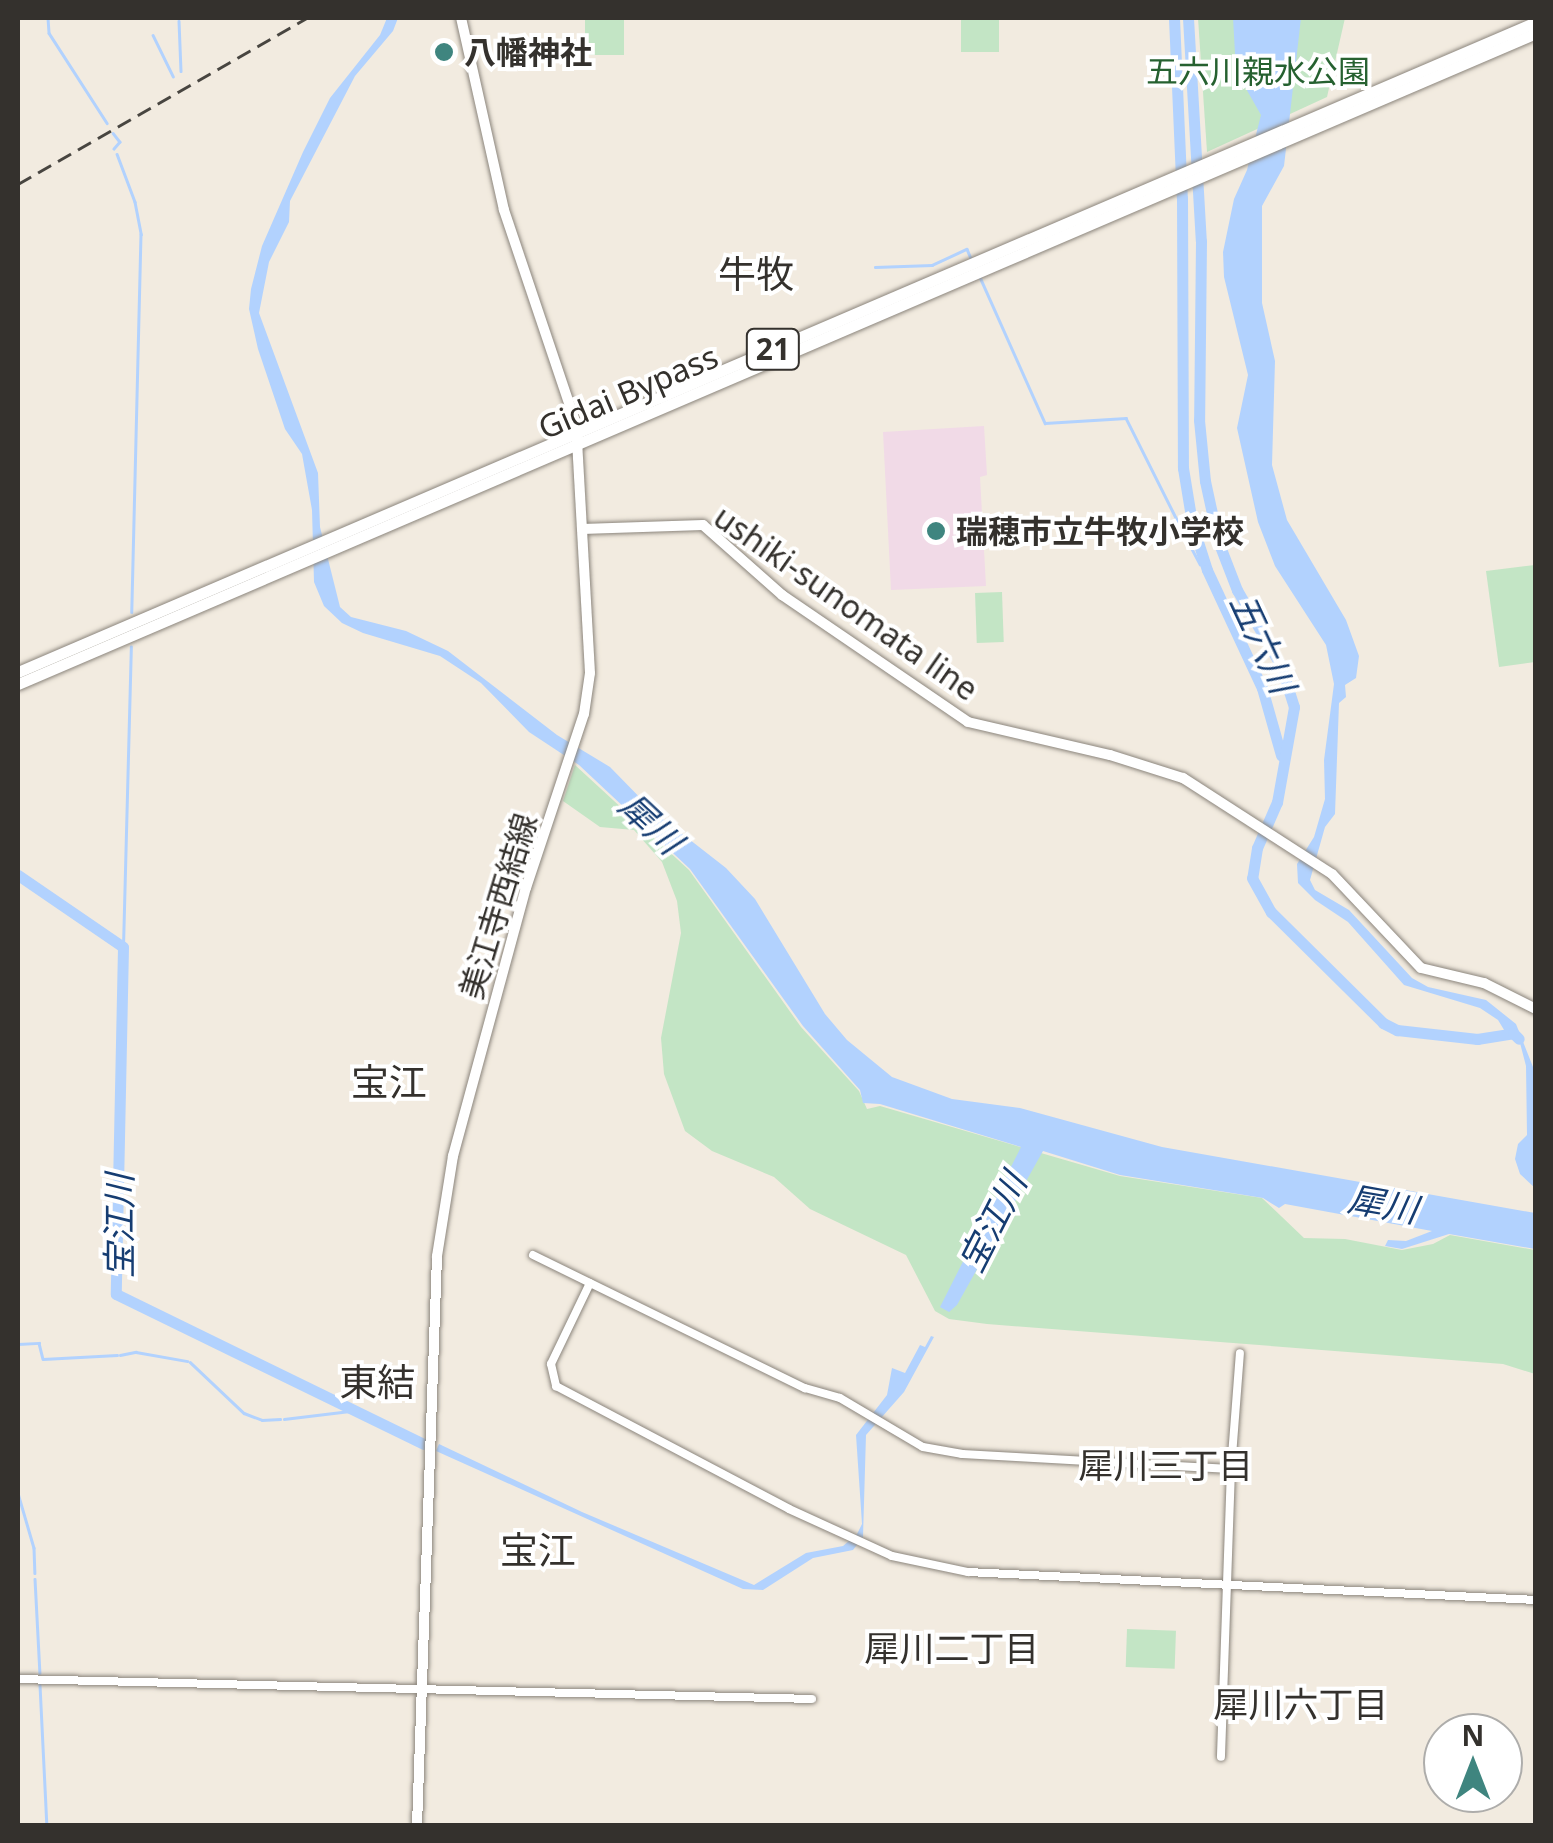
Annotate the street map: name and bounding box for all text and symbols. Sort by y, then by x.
place label: 八幡神社 [464,33,592,71]
marker: 八幡神社 [433,41,455,63]
park label: 五六川親水公園 [1146,52,1370,90]
district label: 牛牧 [718,251,794,297]
road number: 21 [746,324,800,374]
street label: Gidai Bypass [533,337,723,447]
street label: ushiki-sunomata line [707,497,985,709]
place label: 瑞穂市立牛牧小学校 [956,512,1244,550]
marker: 瑞穂市立牛牧小学校 [925,520,947,542]
water label: 五六川 [1222,587,1304,699]
water label: 犀川 [611,784,691,862]
street label: 美江寺西結線 [452,809,544,1003]
district label: 宝江 [351,1059,427,1105]
water label: 宝江川 [949,1166,1035,1278]
water label: 宝江川 [98,1174,140,1278]
water label: 犀川 [1345,1177,1421,1231]
district label: 東結 [339,1359,415,1405]
district label: 犀川三丁目 [1079,1444,1253,1486]
district label: 宝江 [500,1527,576,1573]
district label: 犀川二丁目 [865,1627,1039,1669]
district label: 犀川六丁目 [1214,1683,1388,1725]
north arrow [1423,1713,1523,1813]
text: N [1462,1716,1484,1754]

